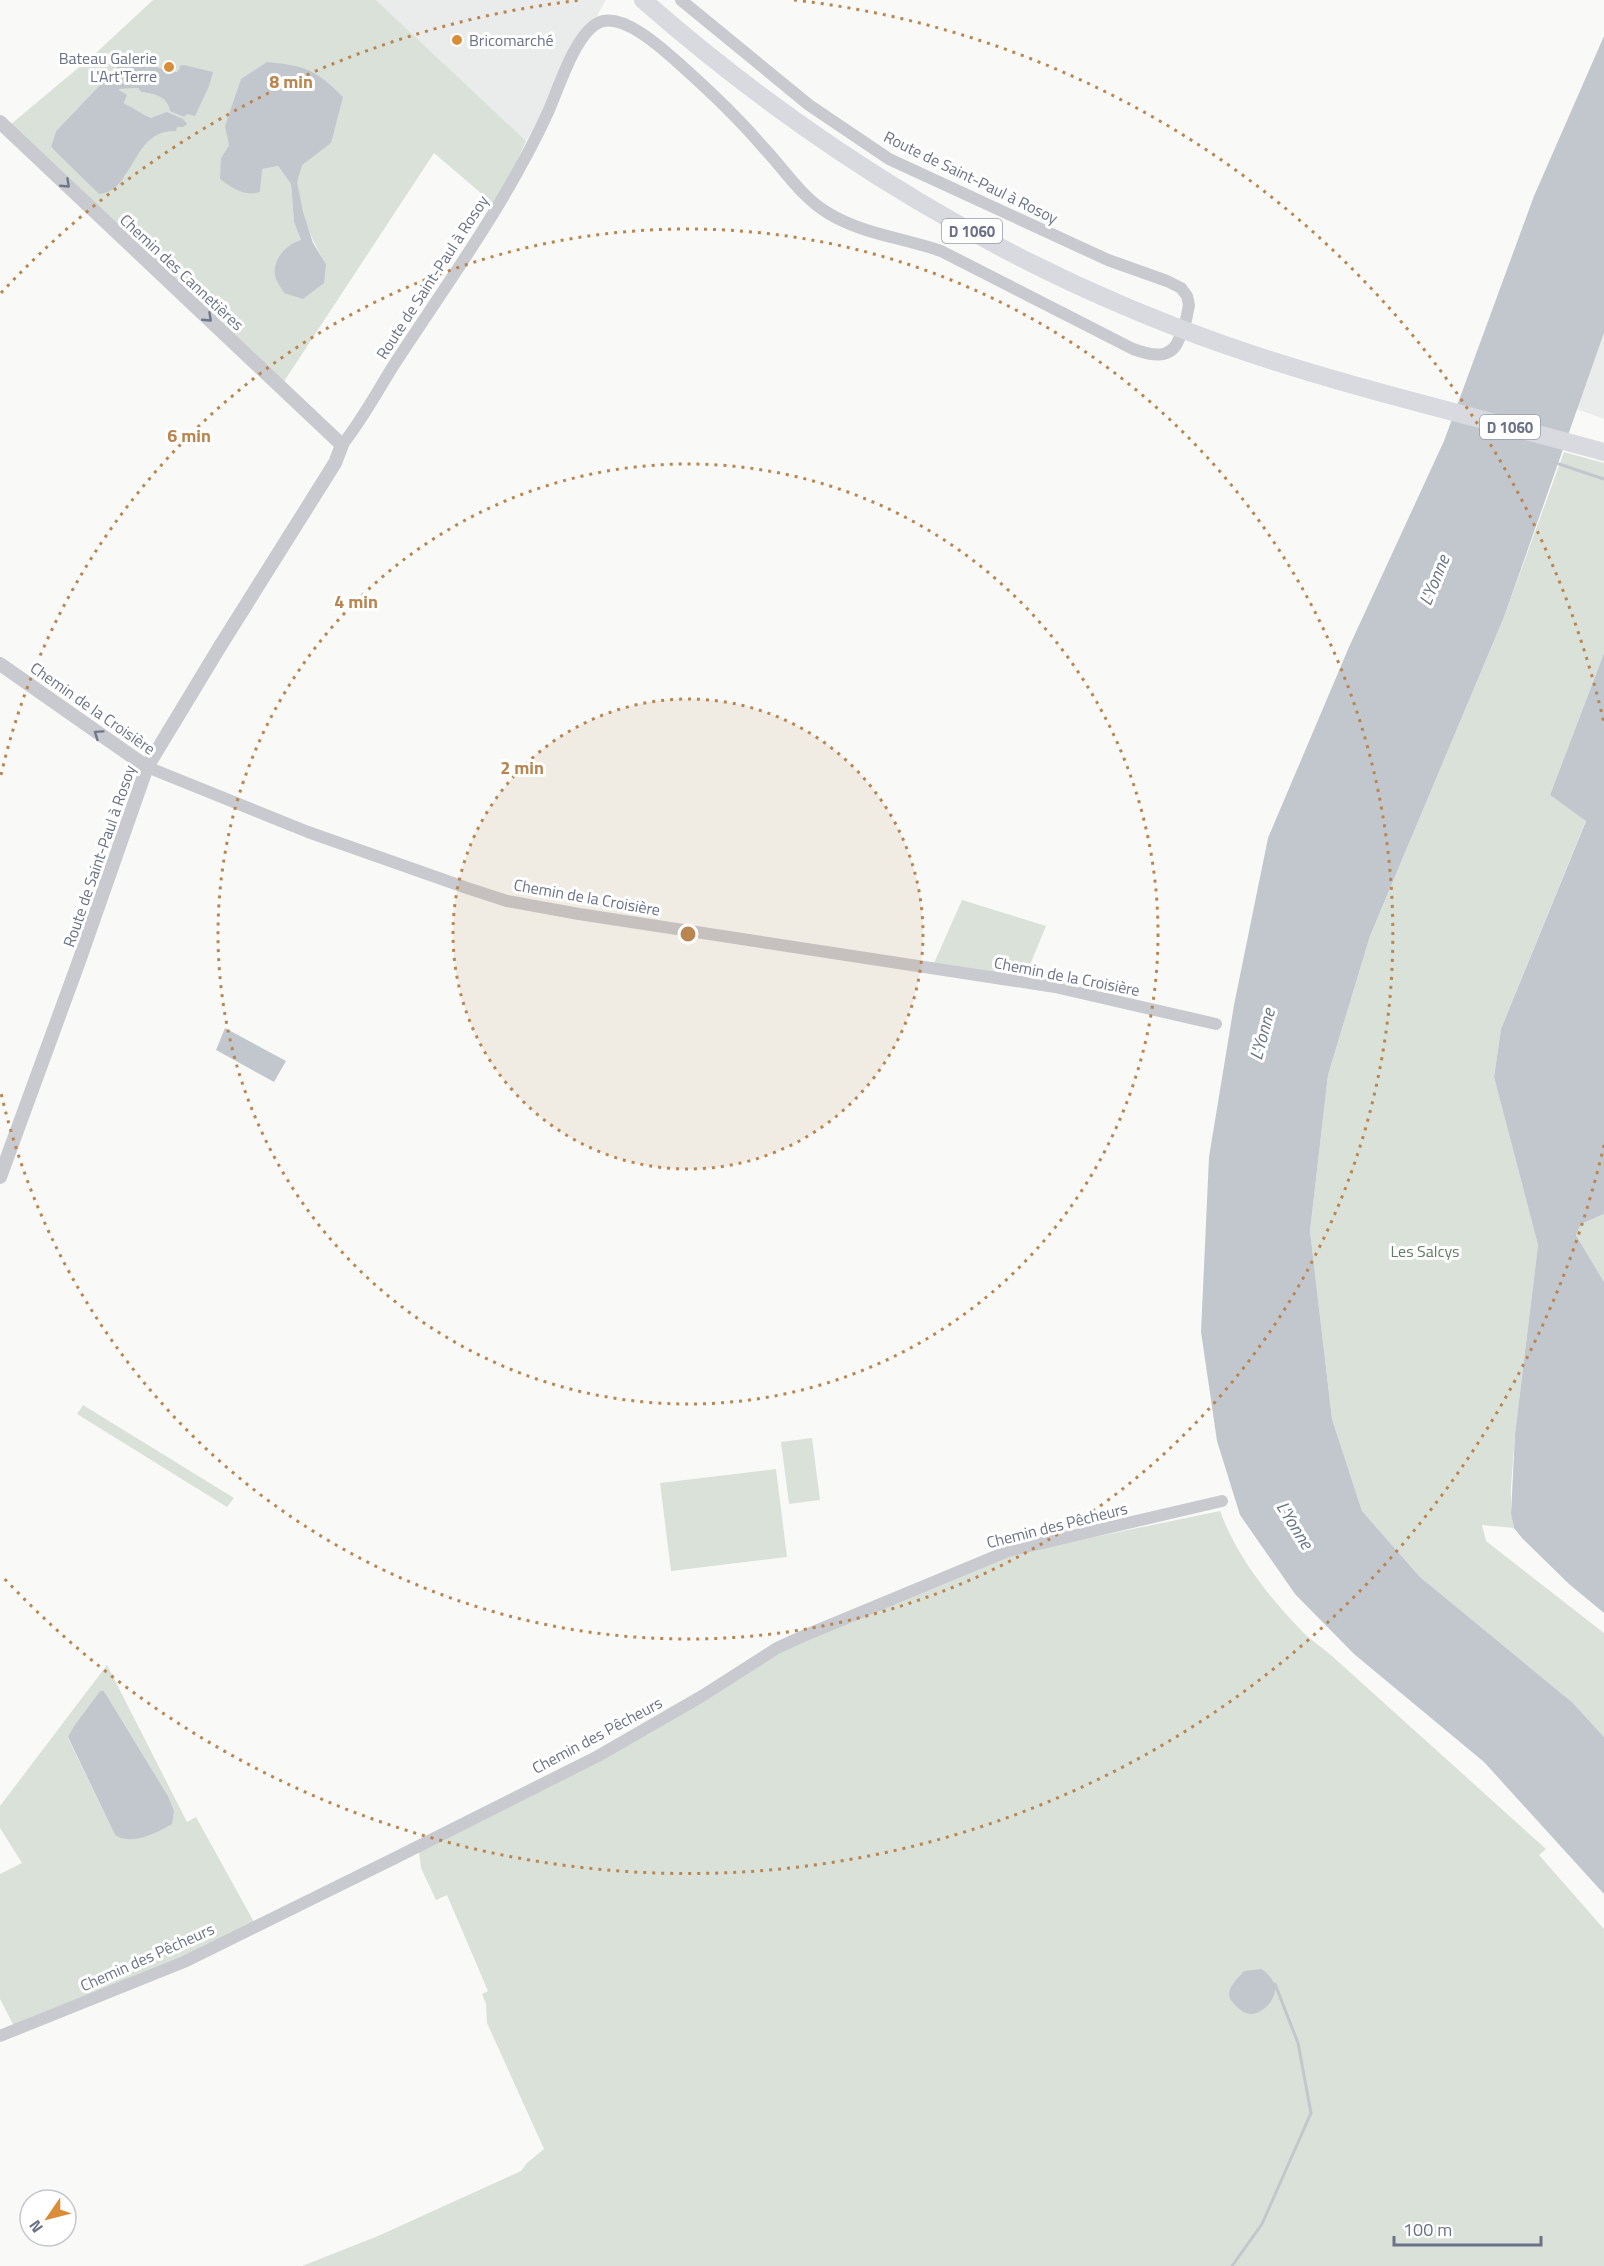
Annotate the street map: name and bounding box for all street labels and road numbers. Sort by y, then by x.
street label: Route de Saint-Paul à Rosoy [880,124,1062,230]
street label: Route de Saint-Paul à Rosoy [370,190,494,364]
street label: Chemin des Cannetières [115,208,249,336]
road number: D 1060 [942,219,1002,243]
road number: D 1060 [1480,415,1540,439]
street label: Chemin de la Croisière [25,656,161,760]
street label: Route de Saint-Paul à Rosoy [57,761,142,950]
street label: Chemin de la Croisière [512,872,662,922]
street label: Chemin de la Croisière [992,950,1142,1002]
street label: Chemin des Pêcheurs [984,1496,1130,1554]
street label: Chemin des Pêcheurs [528,1690,666,1780]
street label: Chemin des Pêcheurs [76,1917,218,1997]

